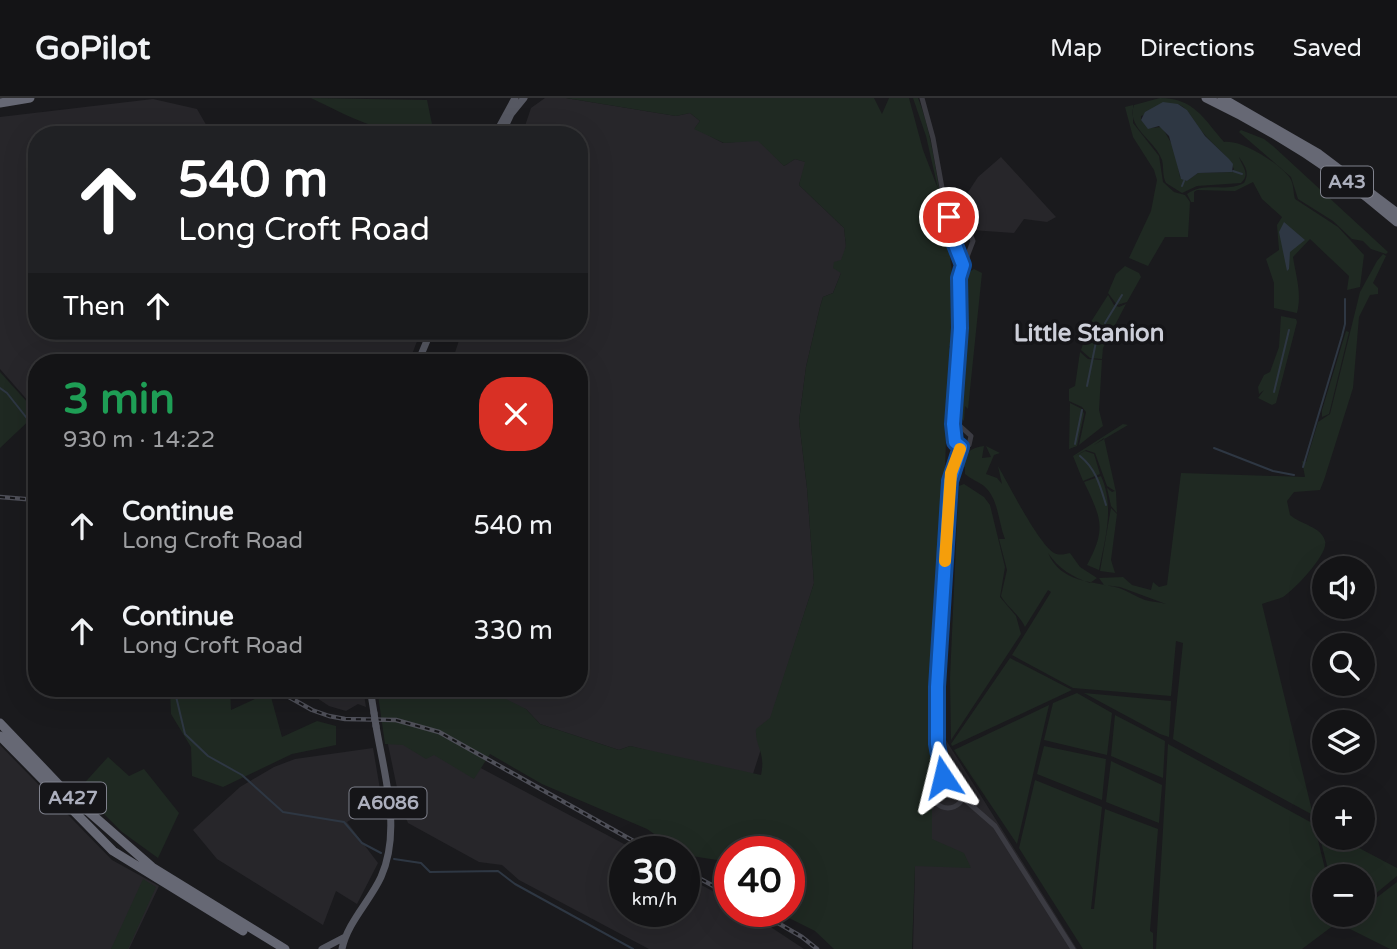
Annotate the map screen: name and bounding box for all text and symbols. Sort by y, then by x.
text: GoPilot [35,29,150,68]
text: Map [1050,34,1102,63]
text: Directions [1140,34,1255,63]
text: Saved [1293,34,1362,63]
text: 540 m [178,151,328,210]
icon: ahead [63,154,154,245]
road number: A43 [1321,166,1373,198]
pin [919,187,979,247]
icon: arrive [930,198,968,236]
text: Long Croft Road [178,211,430,249]
icon: ahead [139,287,177,325]
text: Then [63,291,125,322]
district label: Little Stanion [1014,319,1164,348]
text: 3 min [63,374,175,425]
button: close [479,377,553,451]
text: 930 m · 14:22 [63,426,215,454]
text: Continue [122,496,234,527]
icon: ahead [63,507,101,545]
text: 540 m [473,510,553,541]
text: Long Croft Road [122,527,303,555]
map controls [1312,556,1375,927]
button: sound [1312,556,1375,619]
text: Continue [122,601,234,632]
icon: ahead [63,612,101,650]
text: 330 m [473,615,553,646]
text: Long Croft Road [122,632,303,660]
button: search [1312,633,1375,696]
button: layers [1312,710,1375,773]
position arrow [906,740,980,814]
road number: A427 [40,782,106,814]
button: + [1312,787,1375,850]
road number: A6086 [350,788,426,818]
speed limit sign: 40 [714,836,805,927]
text: 30 [633,851,676,893]
button: − [1312,864,1375,927]
text: km/h [632,888,677,910]

